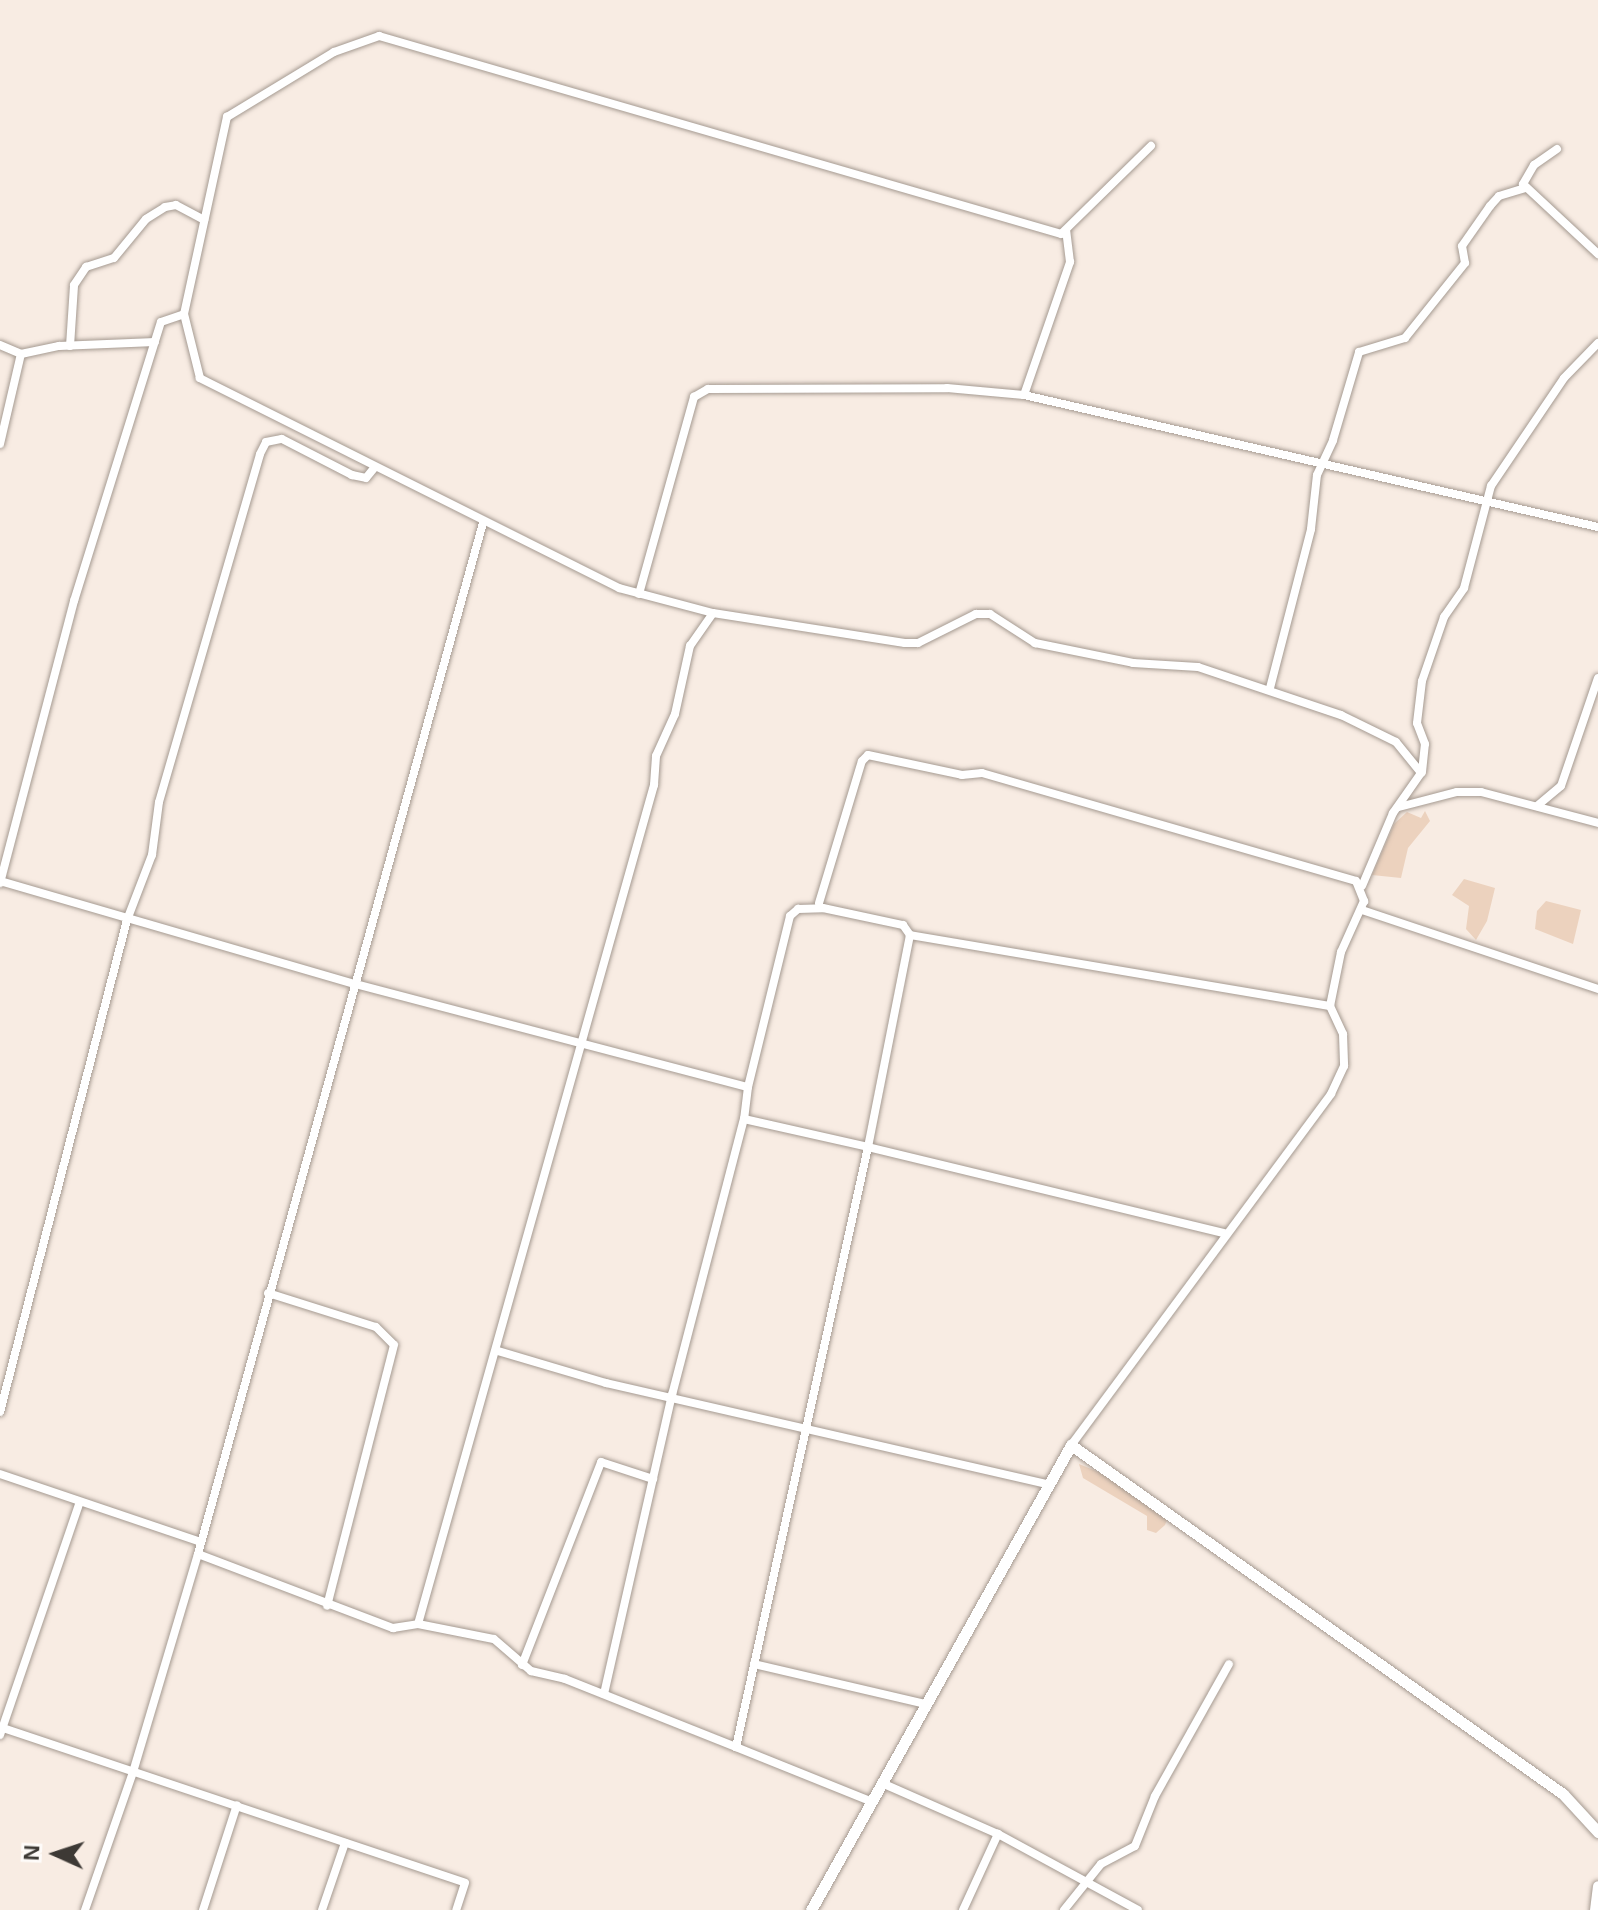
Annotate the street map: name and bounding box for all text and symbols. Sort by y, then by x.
north arrow [16,1814,96,1894]
text: N [19,1844,44,1861]

